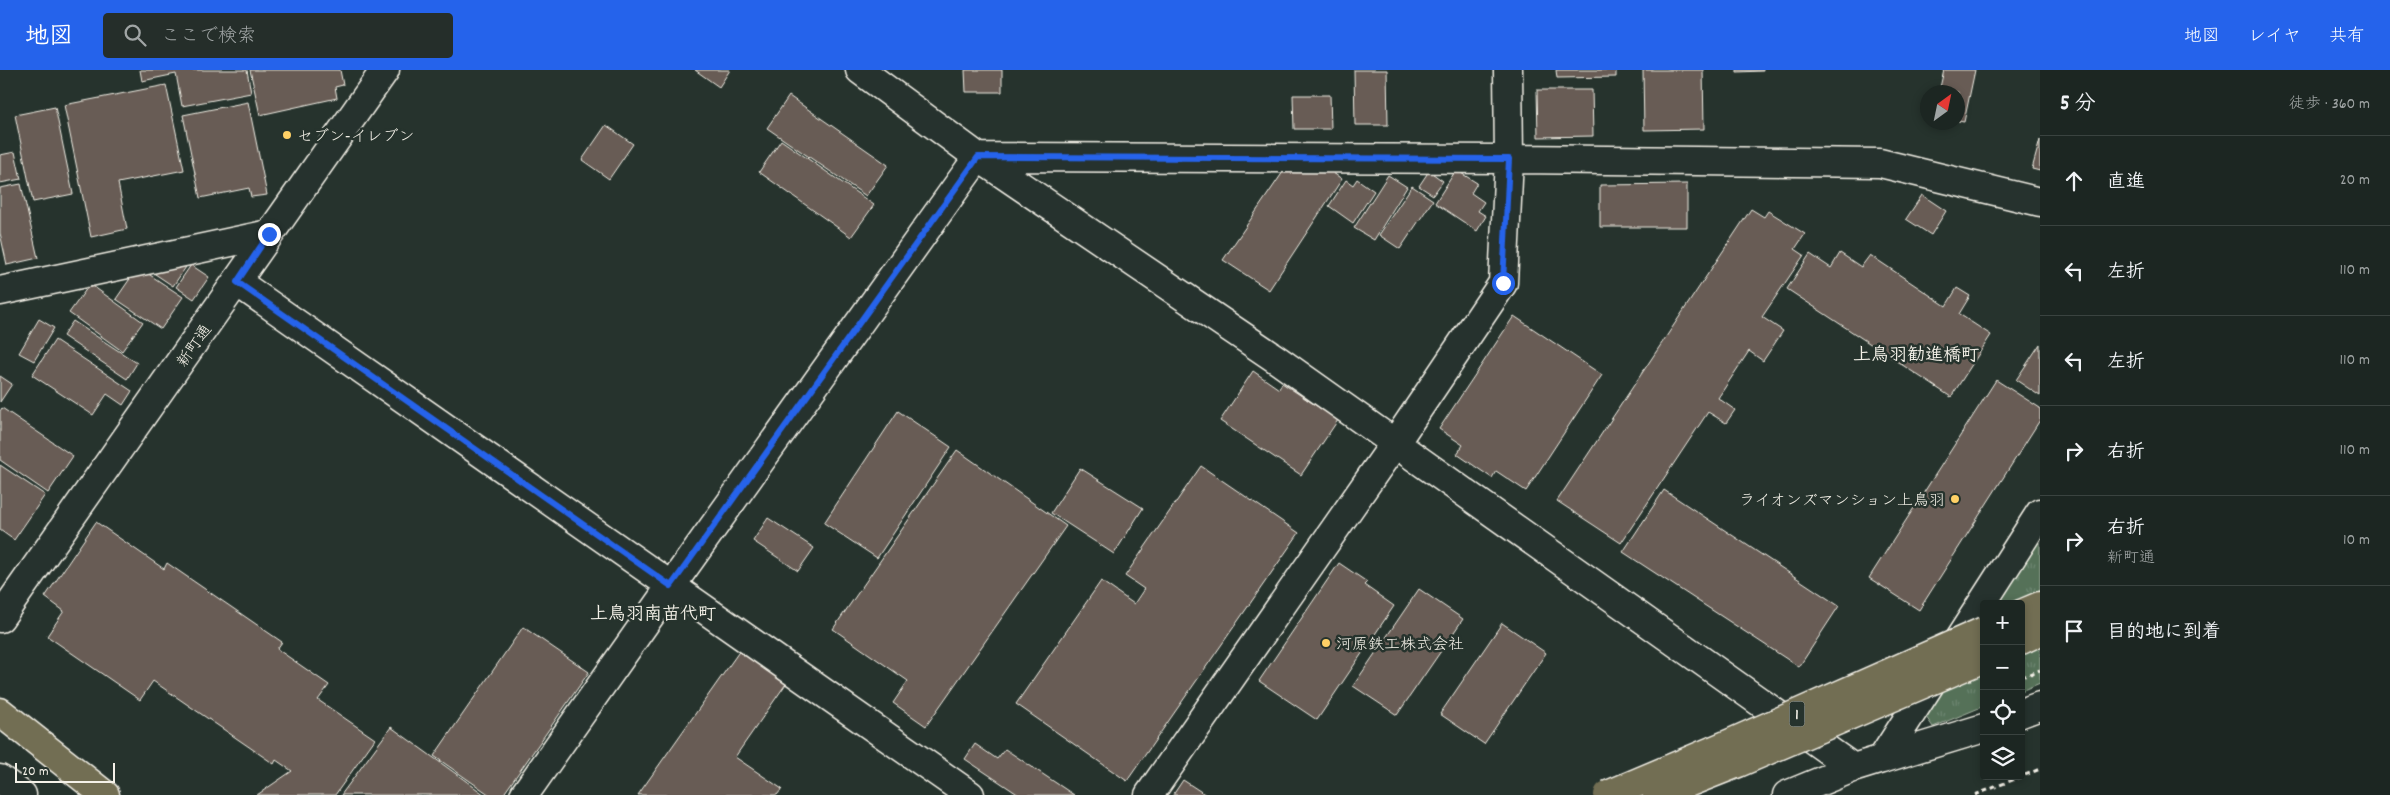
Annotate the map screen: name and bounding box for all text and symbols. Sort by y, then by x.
search box [103,13,453,58]
text: 地図 [25,21,73,55]
icon: search [121,21,149,49]
text: ここで検索 [161,24,256,51]
text: 地図 [2184,25,2220,50]
text: レイヤ [2248,25,2301,50]
text: 共有 [2329,25,2365,50]
north arrow [1920,85,1965,130]
text: 5 分 [2060,90,2096,120]
text: 徒歩 · 360 m [2289,93,2370,116]
place label: セブン-イレブン [297,126,414,149]
marker: セブン-イレブン [281,129,293,141]
icon: ahead [2060,167,2088,195]
text: 20 m [2340,169,2370,192]
text: 直進 [2107,170,2145,197]
route end [258,223,281,246]
icon: left [2060,257,2088,285]
text: 110 m [2340,259,2370,282]
text: 左折 [2107,260,2145,287]
route start [1492,272,1515,295]
street label: 新町通 [172,320,218,373]
district label: 上鳥羽勧進橋町 [1853,344,1979,369]
icon: left [2060,347,2088,375]
text: 110 m [2340,349,2370,372]
text: 左折 [2107,350,2145,377]
icon: right [2060,437,2088,465]
text: 110 m [2340,439,2370,462]
text: 右折 [2107,440,2145,467]
place label: ライオンズマンション上鳥羽 [1739,490,1945,513]
marker: ライオンズマンション上鳥羽 [1949,493,1961,505]
text: 右折 [2107,516,2145,543]
icon: right [2060,527,2088,555]
text: 10 m [2343,529,2370,552]
text: 新町通 [2107,547,2155,570]
map controls [1980,600,2025,780]
button: + [1980,600,2025,645]
district label: 上鳥羽南苗代町 [590,603,716,628]
icon: arrive [2060,617,2088,645]
text: 目的地に到着 [2107,620,2221,647]
place label: 河原鉄工株式会社 [1336,634,1464,657]
marker: 河原鉄工株式会社 [1320,637,1332,649]
button: − [1980,645,2025,690]
button: locate [1980,690,2025,735]
road number: 1 [1790,702,1804,726]
button: layers [1980,735,2025,780]
scale bar [15,760,115,783]
text: 20 m [22,762,49,782]

